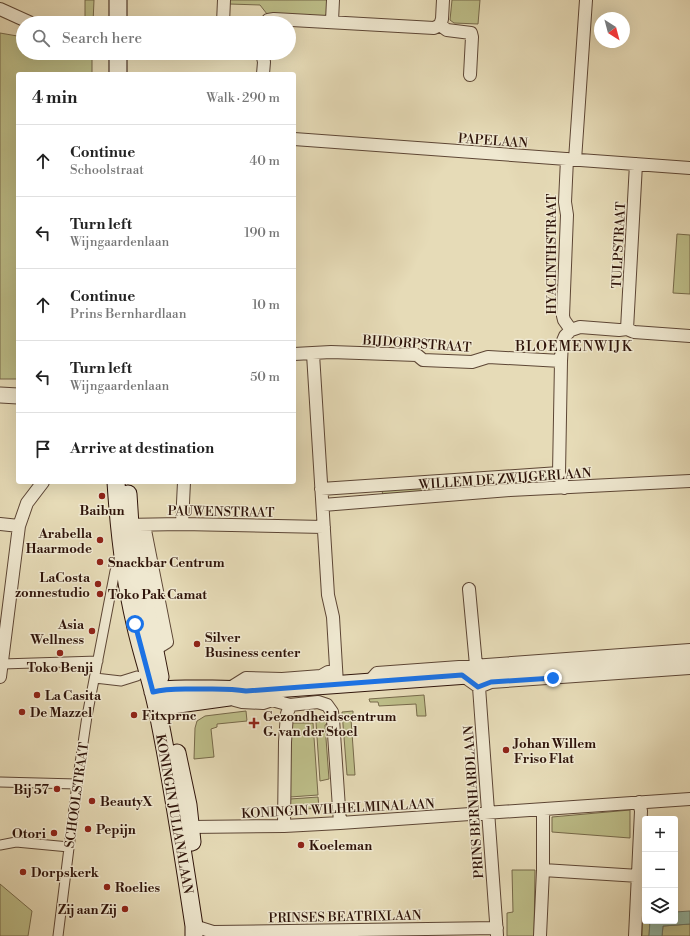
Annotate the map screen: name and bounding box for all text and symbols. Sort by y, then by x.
north arrow [594,12,630,48]
search box [16,16,296,60]
icon: search [30,27,52,49]
text: Search here [62,29,142,48]
text: 4 min [32,87,77,109]
text: Walk · 290 m [206,90,280,106]
street label: PAPELAAN [457,131,529,151]
text: Continue [70,143,135,162]
icon: ahead [32,150,54,172]
text: 40 m [250,153,280,169]
text: Schoolstraat [70,162,144,178]
street label: HYACINTHSTRAAT [544,194,560,315]
street label: TULPSTRAAT [609,201,629,289]
text: Turn left [70,215,132,234]
icon: left [32,222,54,244]
text: 190 m [244,225,280,241]
text: Wijngaardenlaan [70,234,169,250]
text: Continue [70,287,135,306]
icon: ahead [32,294,54,316]
text: 10 m [252,297,280,313]
text: Prins Bernhardlaan [70,306,186,322]
street label: BIJDORPSTRAAT [361,332,472,356]
district label: BLOEMENWIJK [514,338,633,356]
text: Turn left [70,359,132,378]
icon: left [32,366,54,388]
text: 50 m [250,369,280,385]
text: Wijngaardenlaan [70,378,169,394]
icon: arrive [32,438,54,460]
text: Arrive at destination [70,439,214,458]
street label: WILLEM DE ZWIJGERLAAN [417,465,592,493]
marker: Baibun [97,491,107,501]
place label: Baibun [79,503,125,519]
street label: PAUWENSTRAAT [167,503,275,521]
place label: Arabella Haarmode [26,526,93,557]
marker: Arabella Haarmode [95,535,105,545]
place label: Snackbar Centrum [108,555,225,571]
marker: Snackbar Centrum [95,557,105,567]
place label: LaCosta zonnestudio [15,570,91,601]
marker: LaCosta zonnestudio [93,579,103,589]
place label: Toko Pak Camat [108,587,207,603]
marker: Toko Pak Camat [95,589,105,599]
route start [126,615,144,633]
place label: Asia Wellness [29,617,85,648]
marker: Asia Wellness [87,626,97,636]
place label: Silver Business center [205,630,301,661]
marker: Silver Business center [192,639,202,649]
marker: Toko Benji [55,648,65,658]
place label: Toko Benji [27,660,93,676]
route end [544,669,562,687]
place label: La Casita [45,688,102,704]
marker: La Casita [32,690,42,700]
place label: De Mazzel [30,705,93,721]
marker: De Mazzel [17,707,27,717]
place label: Fitxprnc [142,708,197,724]
place label: Gezondheidscentrum G. van der Stoel [263,709,396,740]
marker: Fitxprnc [129,710,139,720]
marker: Gezondheidscentrum G. van der Stoel [248,717,260,729]
street label: PRINS BERNHARDLAAN [461,725,487,879]
street label: KONINGIN JULIANALAAN [152,733,196,896]
place label: Johan Willem Friso Flat [512,736,596,767]
street label: SCHOOLSTRAAT [62,741,92,849]
marker: Johan Willem Friso Flat [501,745,511,755]
place label: Bij 57 [14,782,49,798]
marker: Bij 57 [52,784,62,794]
place label: BeautyX [100,794,153,810]
marker: BeautyX [87,796,97,806]
street label: KONINGIN WILHELMINALAAN [241,796,436,822]
map controls [642,816,678,924]
button: + [642,816,678,852]
place label: Pepijn [96,822,136,838]
marker: Pepijn [83,824,93,834]
place label: Otori [12,826,46,842]
marker: Otori [49,828,59,838]
place label: Koeleman [309,838,372,854]
marker: Koeleman [296,840,306,850]
button: − [642,852,678,888]
place label: Dorpskerk [31,865,100,881]
marker: Dorpskerk [18,867,28,877]
place label: Roelies [115,880,161,896]
marker: Roelies [102,882,112,892]
button: layers [642,888,678,924]
place label: Zij aan Zij [58,902,117,918]
marker: Zij aan Zij [120,904,130,914]
street label: PRINSES BEATRIXLAAN [268,908,422,926]

